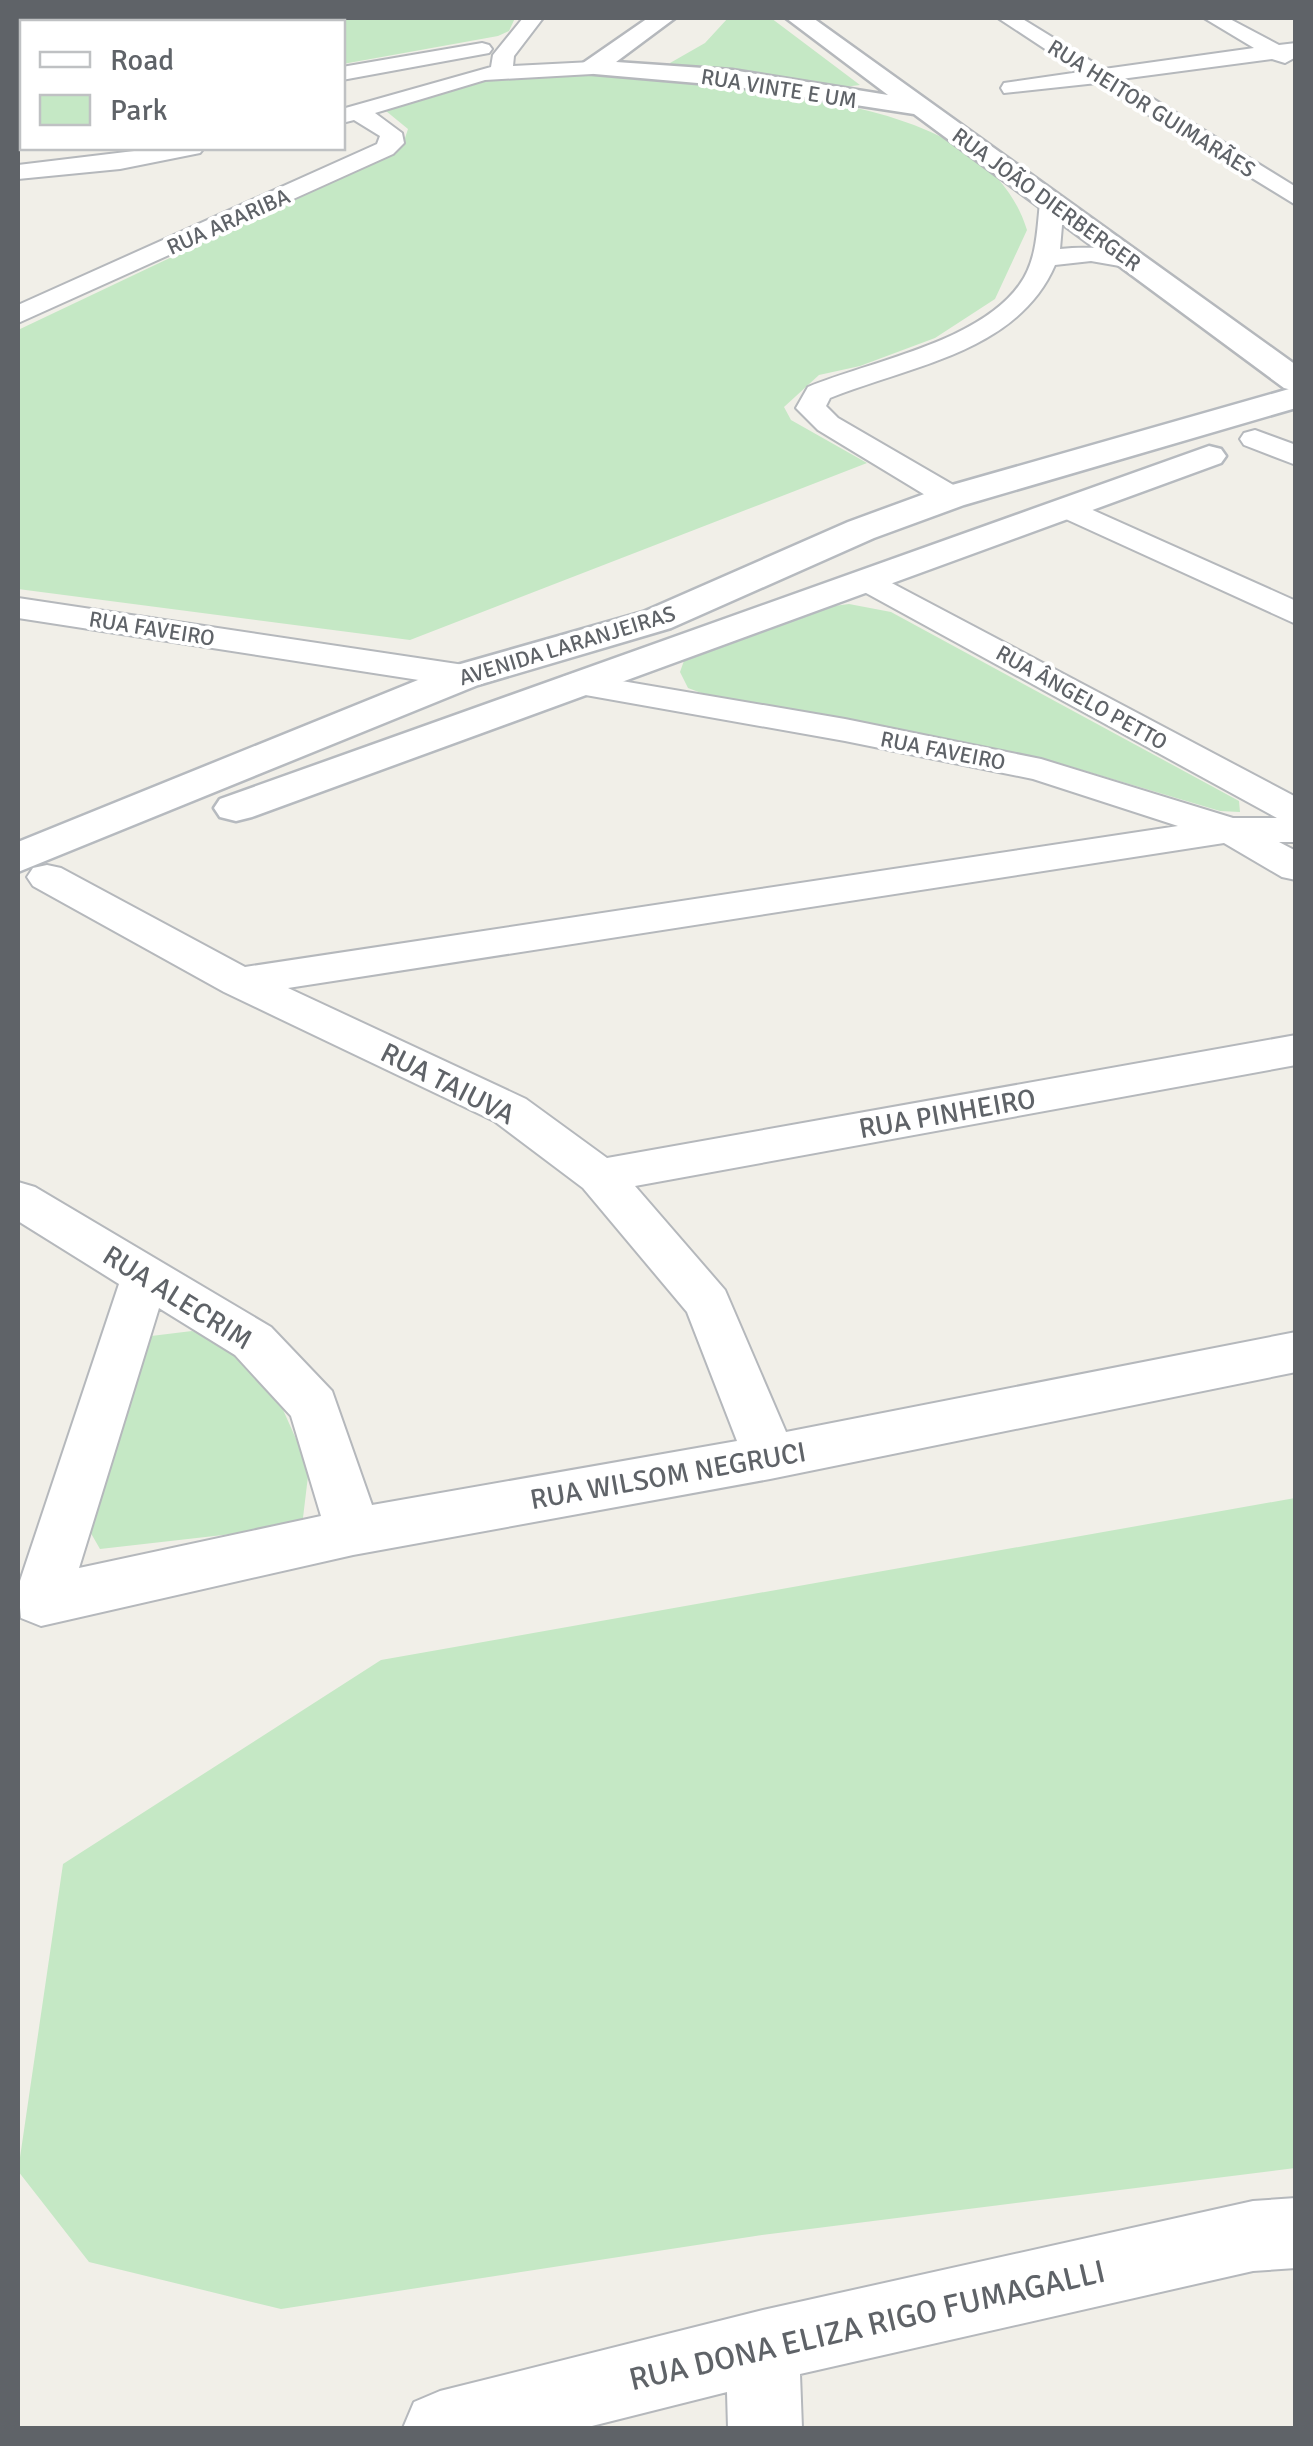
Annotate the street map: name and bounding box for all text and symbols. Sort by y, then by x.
legend [20,20,345,150]
street label: RUA HEITOR GUIMARÃES [1043,33,1261,183]
text: Road [110,42,174,79]
street label: RUA VINTE E UM [699,63,859,114]
text: Park [110,92,168,129]
street label: RUA JOÃO DIERBERGER [947,122,1146,277]
street label: RUA ARARIBA [162,182,295,261]
street label: AVENIDA LARANJEIRAS [456,600,679,691]
street label: RUA FAVEIRO [87,605,217,652]
street label: RUA ÂNGELO PETTO [991,639,1172,756]
street label: RUA FAVEIRO [878,725,1008,776]
street label: RUA TAIUVA [375,1036,520,1132]
street label: RUA PINHEIRO [856,1082,1038,1146]
street label: RUA ALECRIM [97,1239,258,1357]
street label: RUA WILSOM NEGRUCI [528,1435,809,1517]
street label: RUA DONA ELIZA RIGO FUMAGALLI [625,2252,1109,2399]

